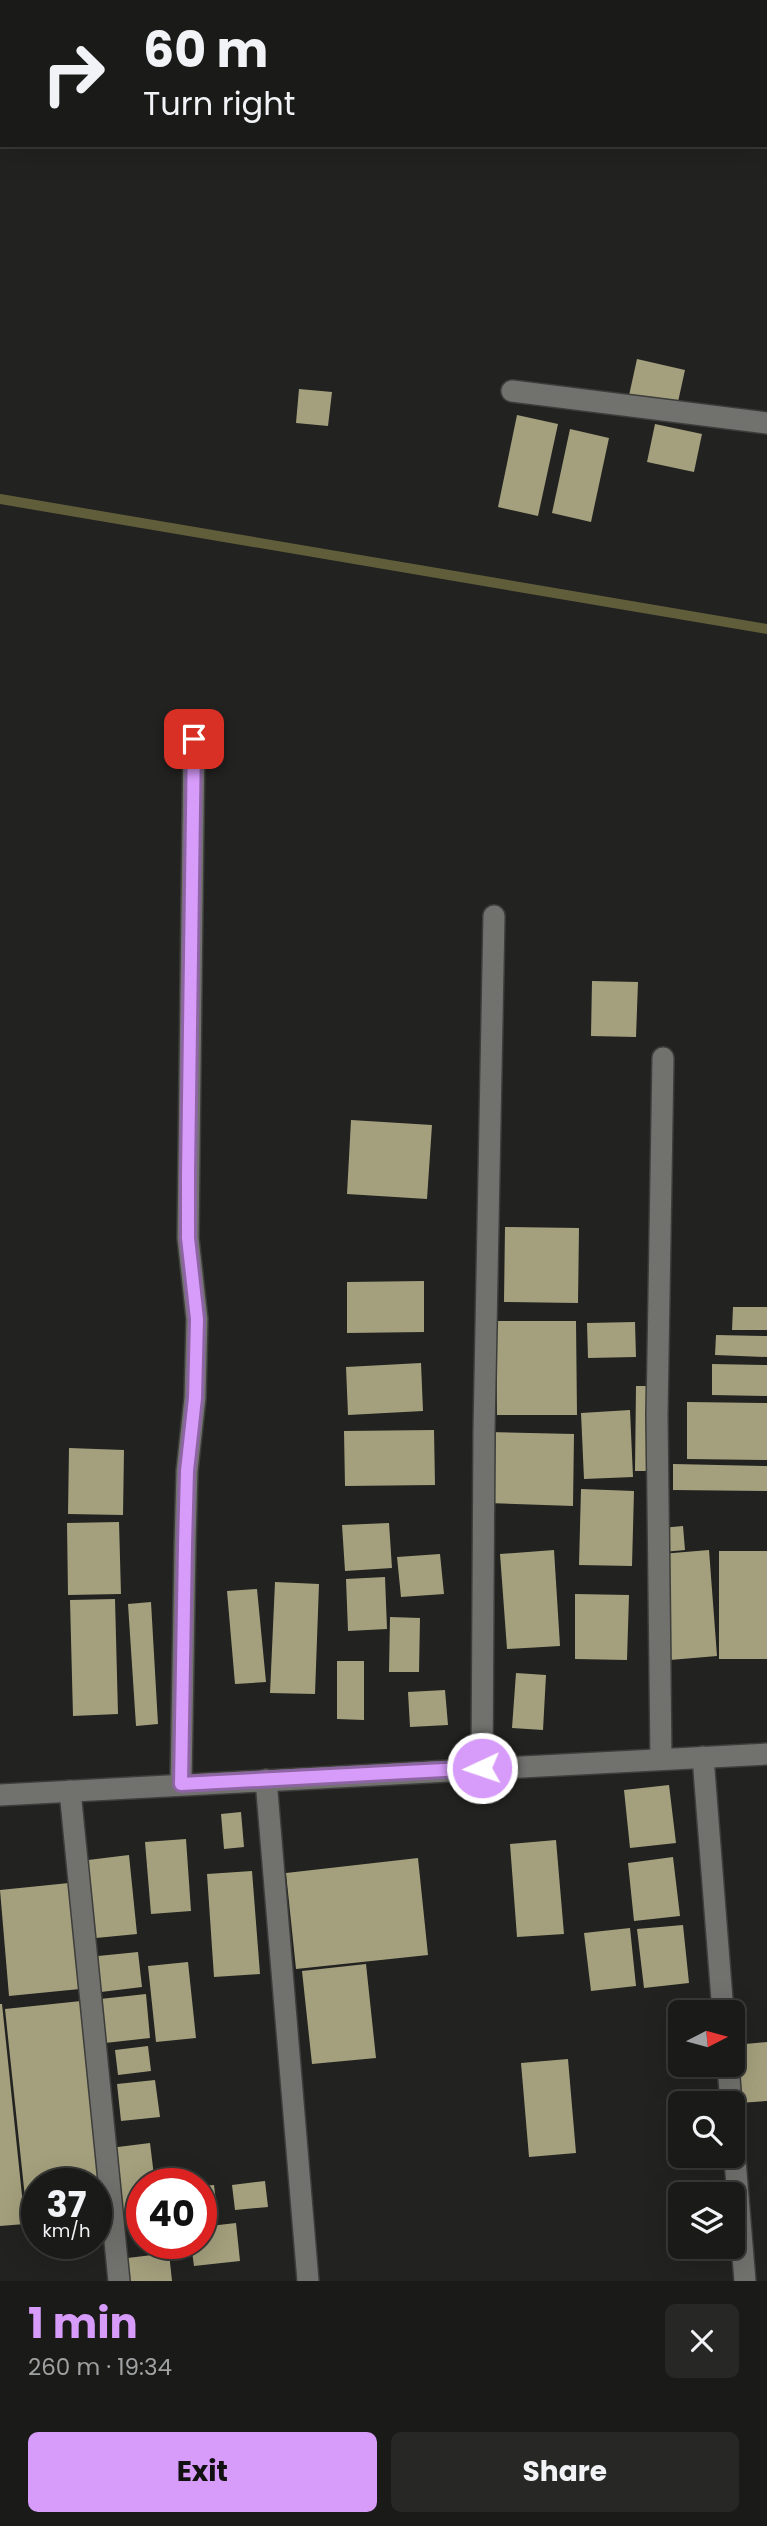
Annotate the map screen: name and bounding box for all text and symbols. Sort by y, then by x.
text: 60 m [143,16,268,84]
icon: right [28,28,119,119]
text: Turn right [143,81,295,126]
pin [164,709,224,769]
icon: arrive [175,720,213,758]
position arrow [445,1731,519,1805]
north arrow [668,2000,746,2077]
map controls [668,2000,745,2259]
button: search [668,2091,745,2168]
speed limit sign: 40 [126,2168,217,2259]
text: 37 [47,2180,86,2229]
button: layers [668,2182,745,2259]
text: km/h [43,2218,90,2243]
text: 1 min [28,2294,138,2353]
button: close [665,2304,739,2378]
text: 260 m · 19:34 [28,2351,172,2383]
button: Exit [28,2432,377,2512]
button: Share [391,2432,739,2512]

